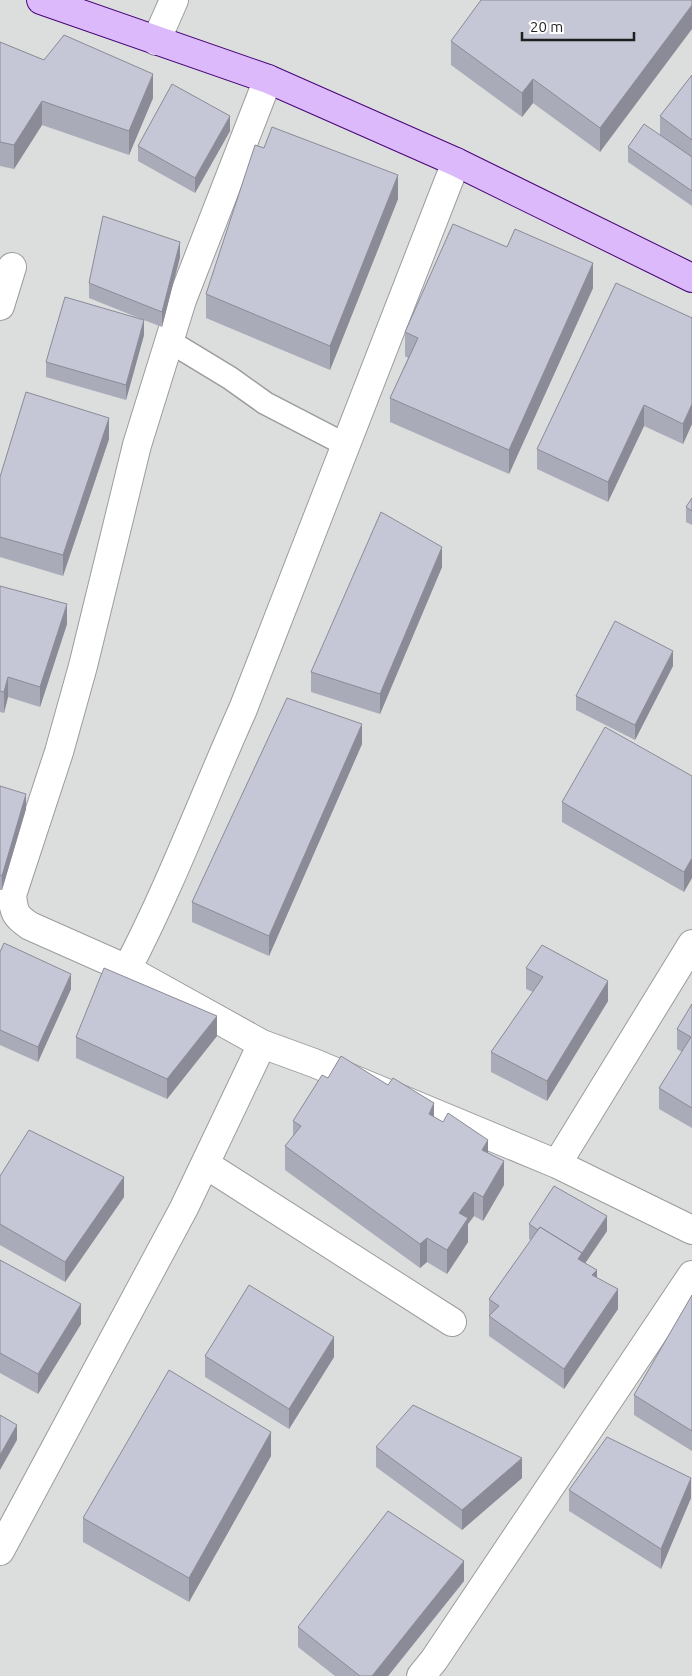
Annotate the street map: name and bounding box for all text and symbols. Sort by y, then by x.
scale bar [522,10,634,42]
text: 20 m [530,18,563,35]

